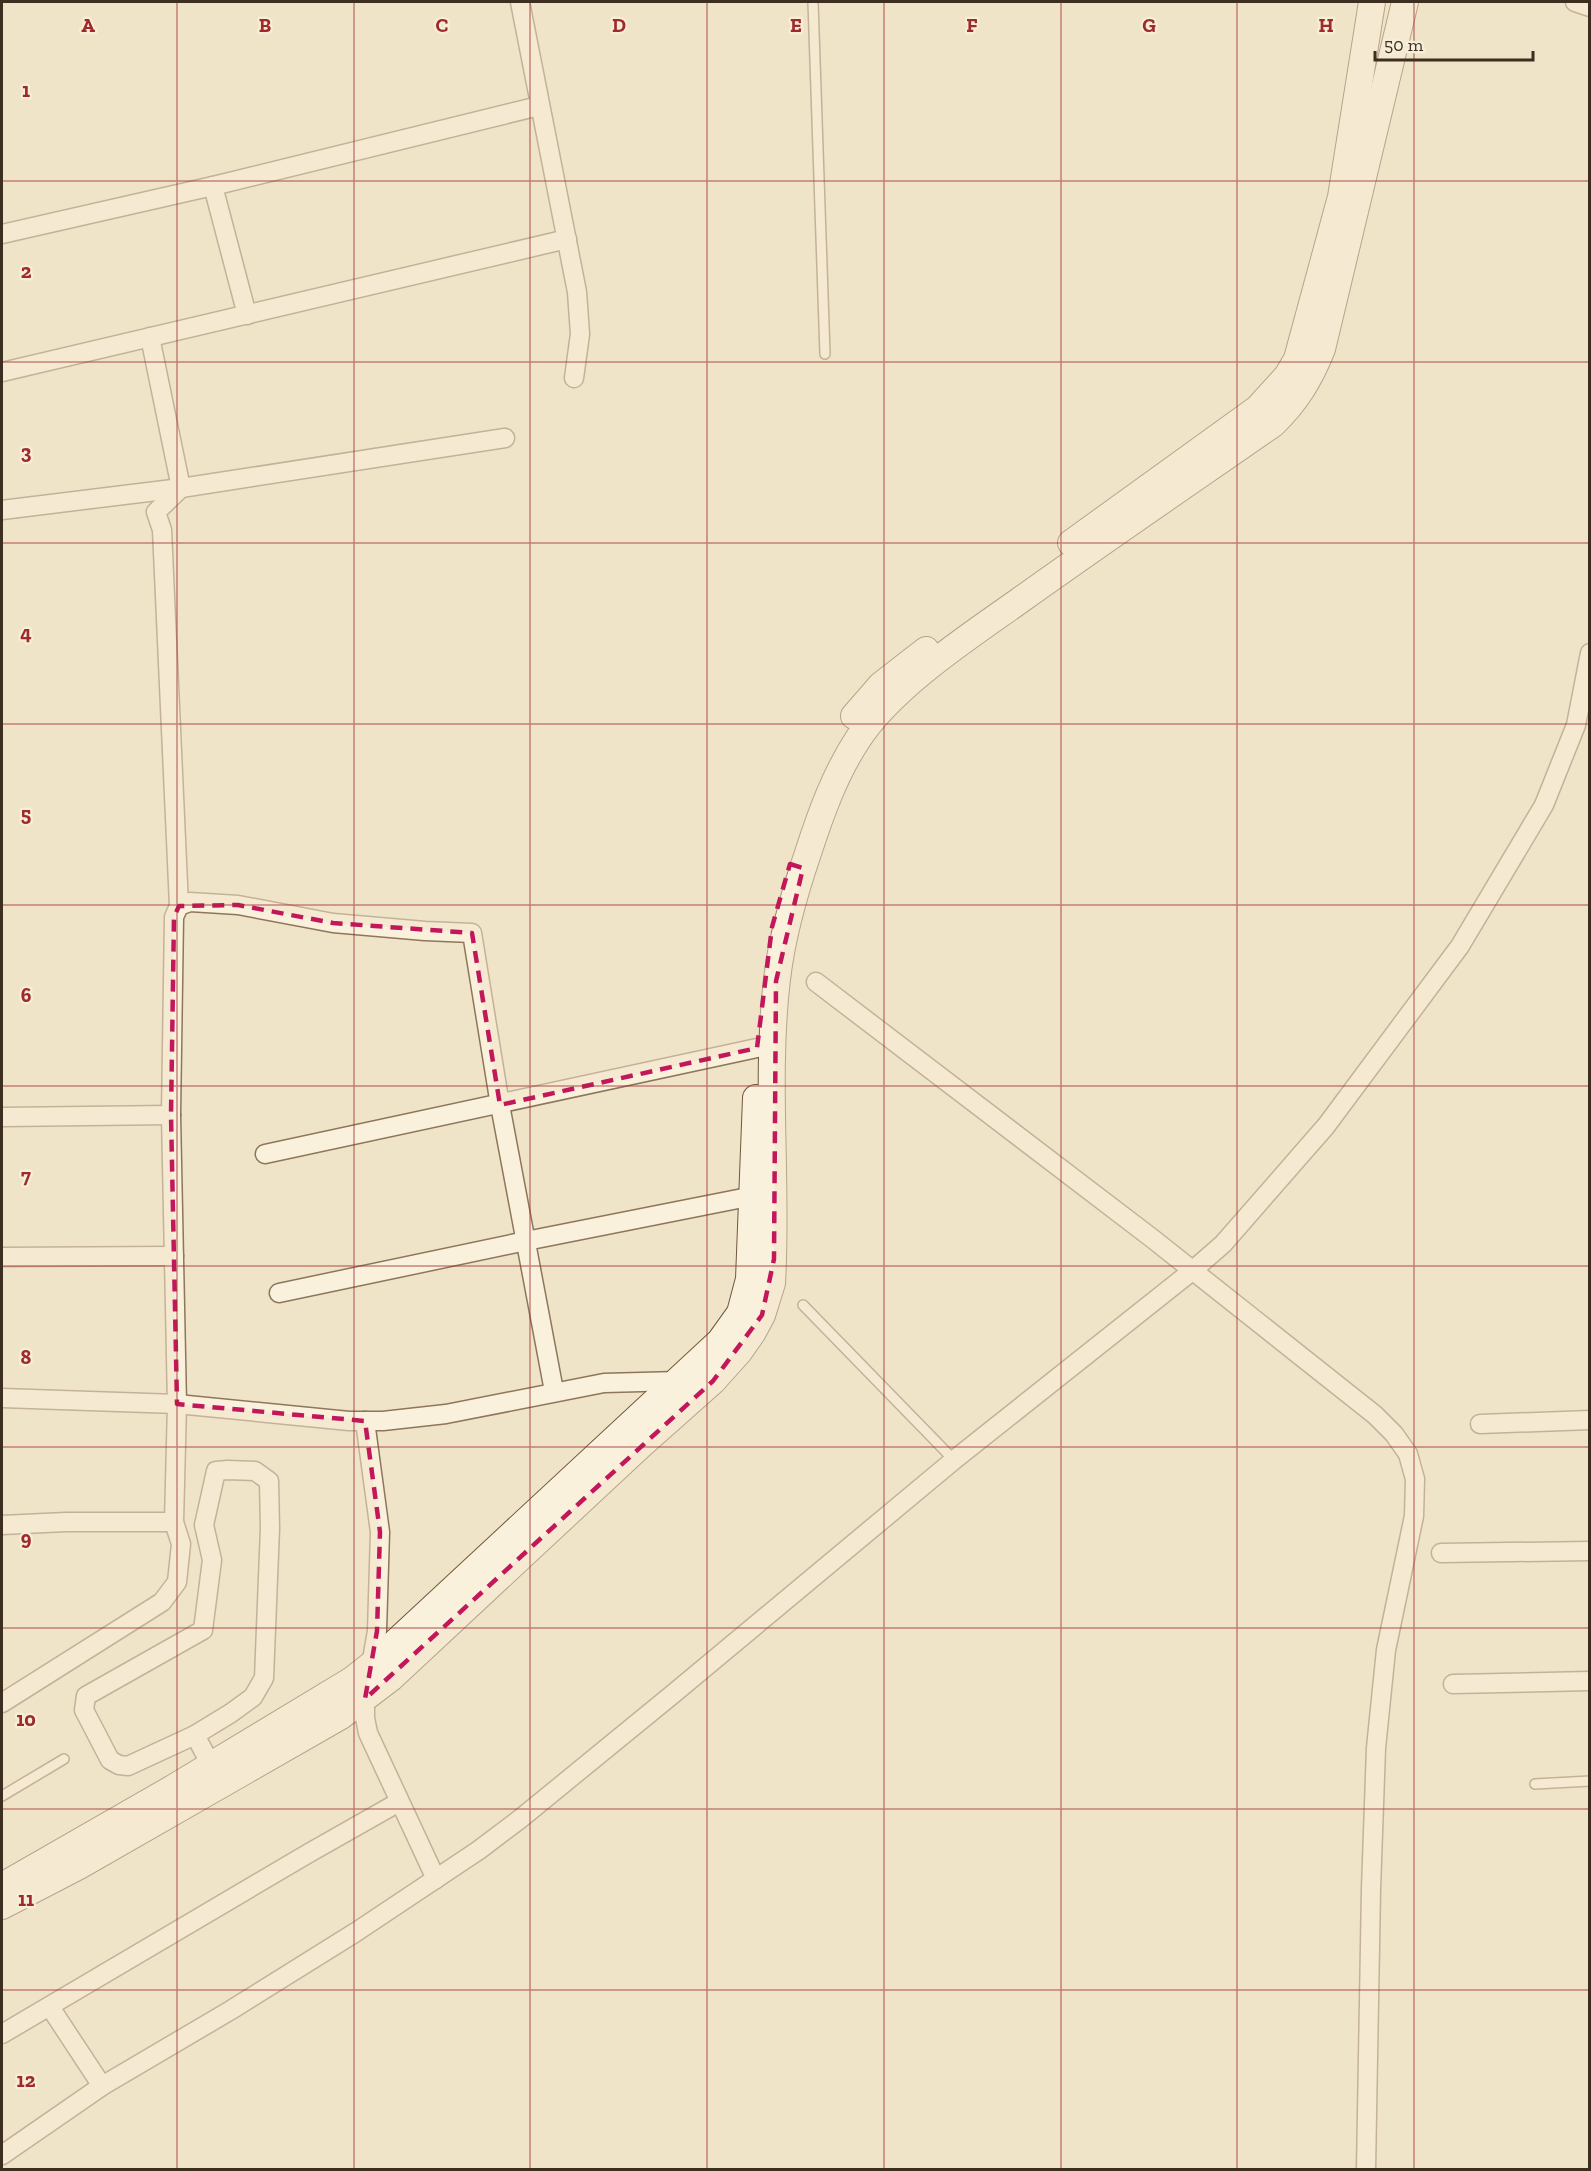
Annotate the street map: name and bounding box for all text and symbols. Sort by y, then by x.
text: A [81,13,95,37]
text: B [259,13,271,37]
text: C [436,13,449,37]
text: D [612,13,626,37]
text: E [790,13,802,37]
text: F [966,13,978,37]
text: G [1142,13,1156,37]
text: H [1318,13,1334,37]
scale bar [1375,24,1532,62]
text: 50 m [1384,34,1424,56]
text: 1 [22,78,30,102]
text: 2 [21,259,32,283]
text: 3 [21,440,32,464]
text: 4 [20,621,32,645]
text: 5 [21,802,31,826]
text: 6 [21,983,32,1007]
text: 7 [21,1164,31,1188]
text: 8 [21,1345,32,1369]
text: 9 [21,1526,32,1550]
text: 10 [16,1707,36,1731]
text: 11 [18,1887,34,1911]
text: 12 [17,2068,36,2092]

